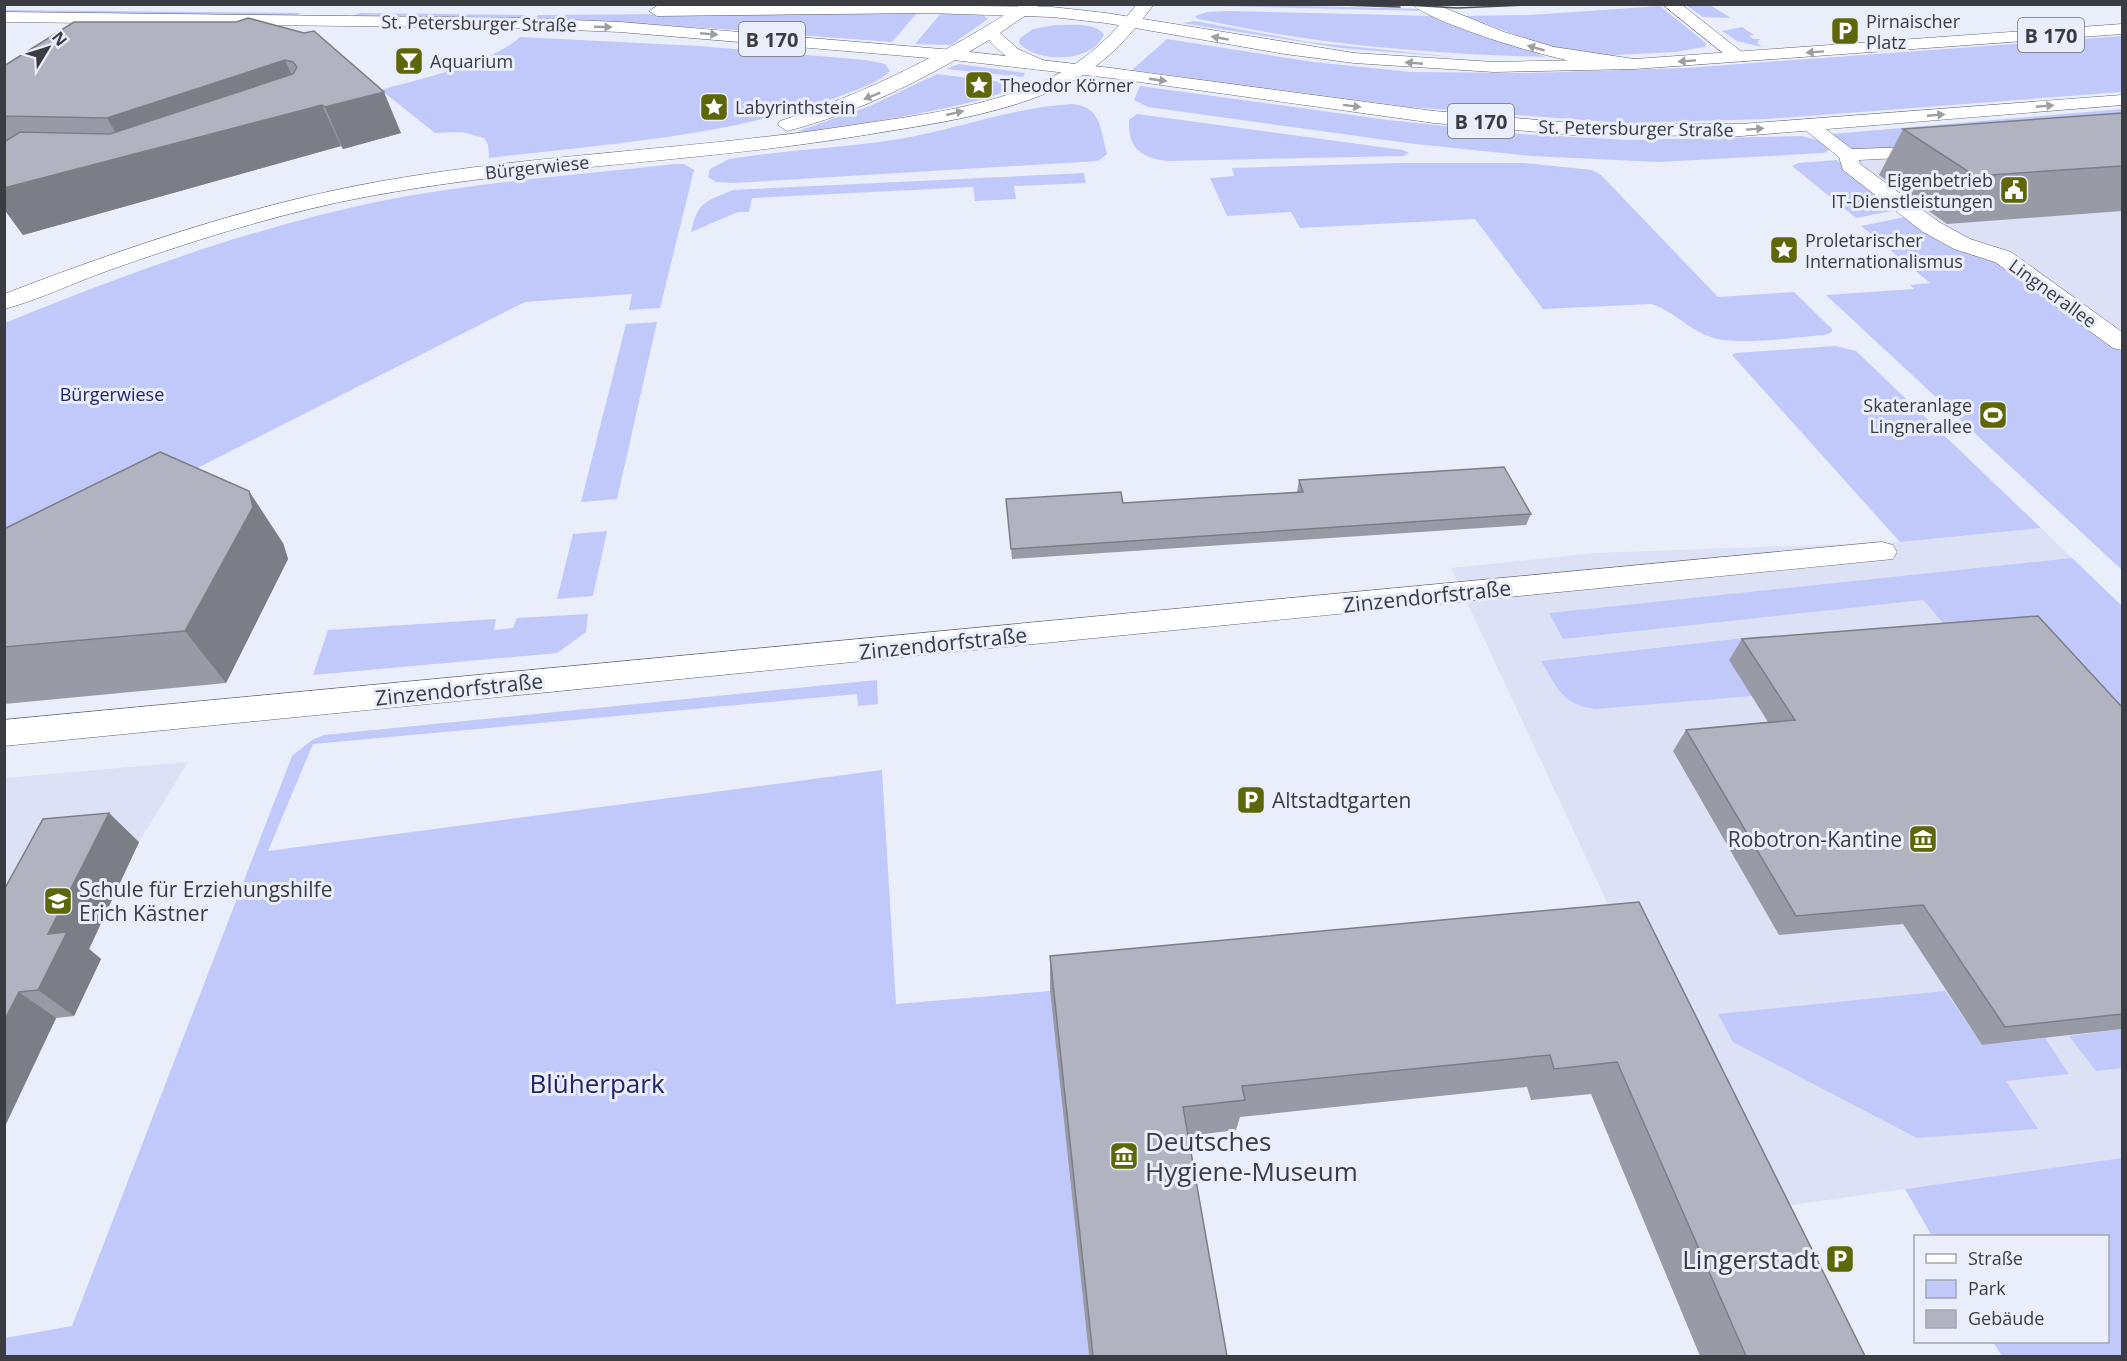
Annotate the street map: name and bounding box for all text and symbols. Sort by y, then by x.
street label: St. Petersburger Straße [381,9,577,37]
place label: Pirnaischer Platz [1866,9,1961,54]
parking icon: Pirnaischer Platz [1829,15,1861,47]
north arrow [18,18,78,78]
road number: B 170 [2018,18,2084,52]
one-way arrow [594,22,613,31]
road number: B 170 [739,22,805,56]
text: N [47,27,72,51]
one-way arrow [699,29,718,39]
one-way arrow [1211,34,1230,43]
one-way arrow [1527,43,1546,53]
bar icon: Aquarium [393,45,425,77]
one-way arrow [1806,47,1825,56]
place label: Aquarium [430,49,513,73]
one-way arrow [1678,56,1697,65]
one-way arrow [1404,58,1423,68]
place icon: Theodor Körner [963,69,995,101]
place label: Theodor Körner [1000,73,1134,97]
one-way arrow [1149,75,1168,84]
place icon: Labyrinthstein [698,91,730,123]
one-way arrow [862,91,880,101]
place label: Labyrinthstein [735,95,856,119]
one-way arrow [2036,101,2055,111]
one-way arrow [1342,102,1361,111]
road number: B 170 [1448,104,1514,138]
one-way arrow [945,107,964,117]
one-way arrow [1926,111,1945,120]
street label: St. Petersburger Straße [1538,114,1734,142]
one-way arrow [1746,124,1765,134]
street label: Bürgerwiese [484,150,590,184]
place label: Eigenbetrieb IT-Dienstleistungen [1831,168,1993,213]
public building icon: Eigenbetrieb IT-Dienstleistungen [1998,174,2030,206]
place label: Proletarischer Internationalismus [1805,228,1963,273]
place icon: Proletarischer Internationalismus [1768,234,1800,266]
street label: Lingnerallee [2004,253,2102,333]
park label: Bürgerwiese [60,382,164,406]
place label: Skateranlage Lingnerallee [1863,393,1972,438]
sports icon: Skateranlage Lingnerallee [1977,399,2009,431]
street label: Zinzendorfstraße [1342,573,1512,619]
street label: Zinzendorfstraße [858,620,1028,666]
street label: Zinzendorfstraße [374,666,544,712]
parking icon: Altstadtgarten [1235,784,1267,816]
place label: Altstadtgarten [1272,786,1411,814]
museum icon: Robotron-Kantine [1907,823,1939,855]
place label: Robotron-Kantine [1728,825,1902,853]
place label: Schule für Erziehungshilfe Erich Kästner [79,875,332,927]
school or university icon: Schule für Erziehungshilfe Erich Kästner [42,885,74,917]
park label: Blüherpark [529,1065,665,1101]
place label: Deutsches Hygiene-Museum [1145,1123,1358,1189]
museum icon: Deutsches Hygiene-Museum [1108,1140,1140,1172]
legend [1914,1235,2109,1343]
place label: Lingerstadt [1682,1241,1819,1277]
parking icon: Lingerstadt [1824,1243,1856,1275]
text: Straße [1968,1246,2023,1270]
text: Park [1968,1276,2006,1300]
text: Gebäude [1968,1306,2044,1330]

